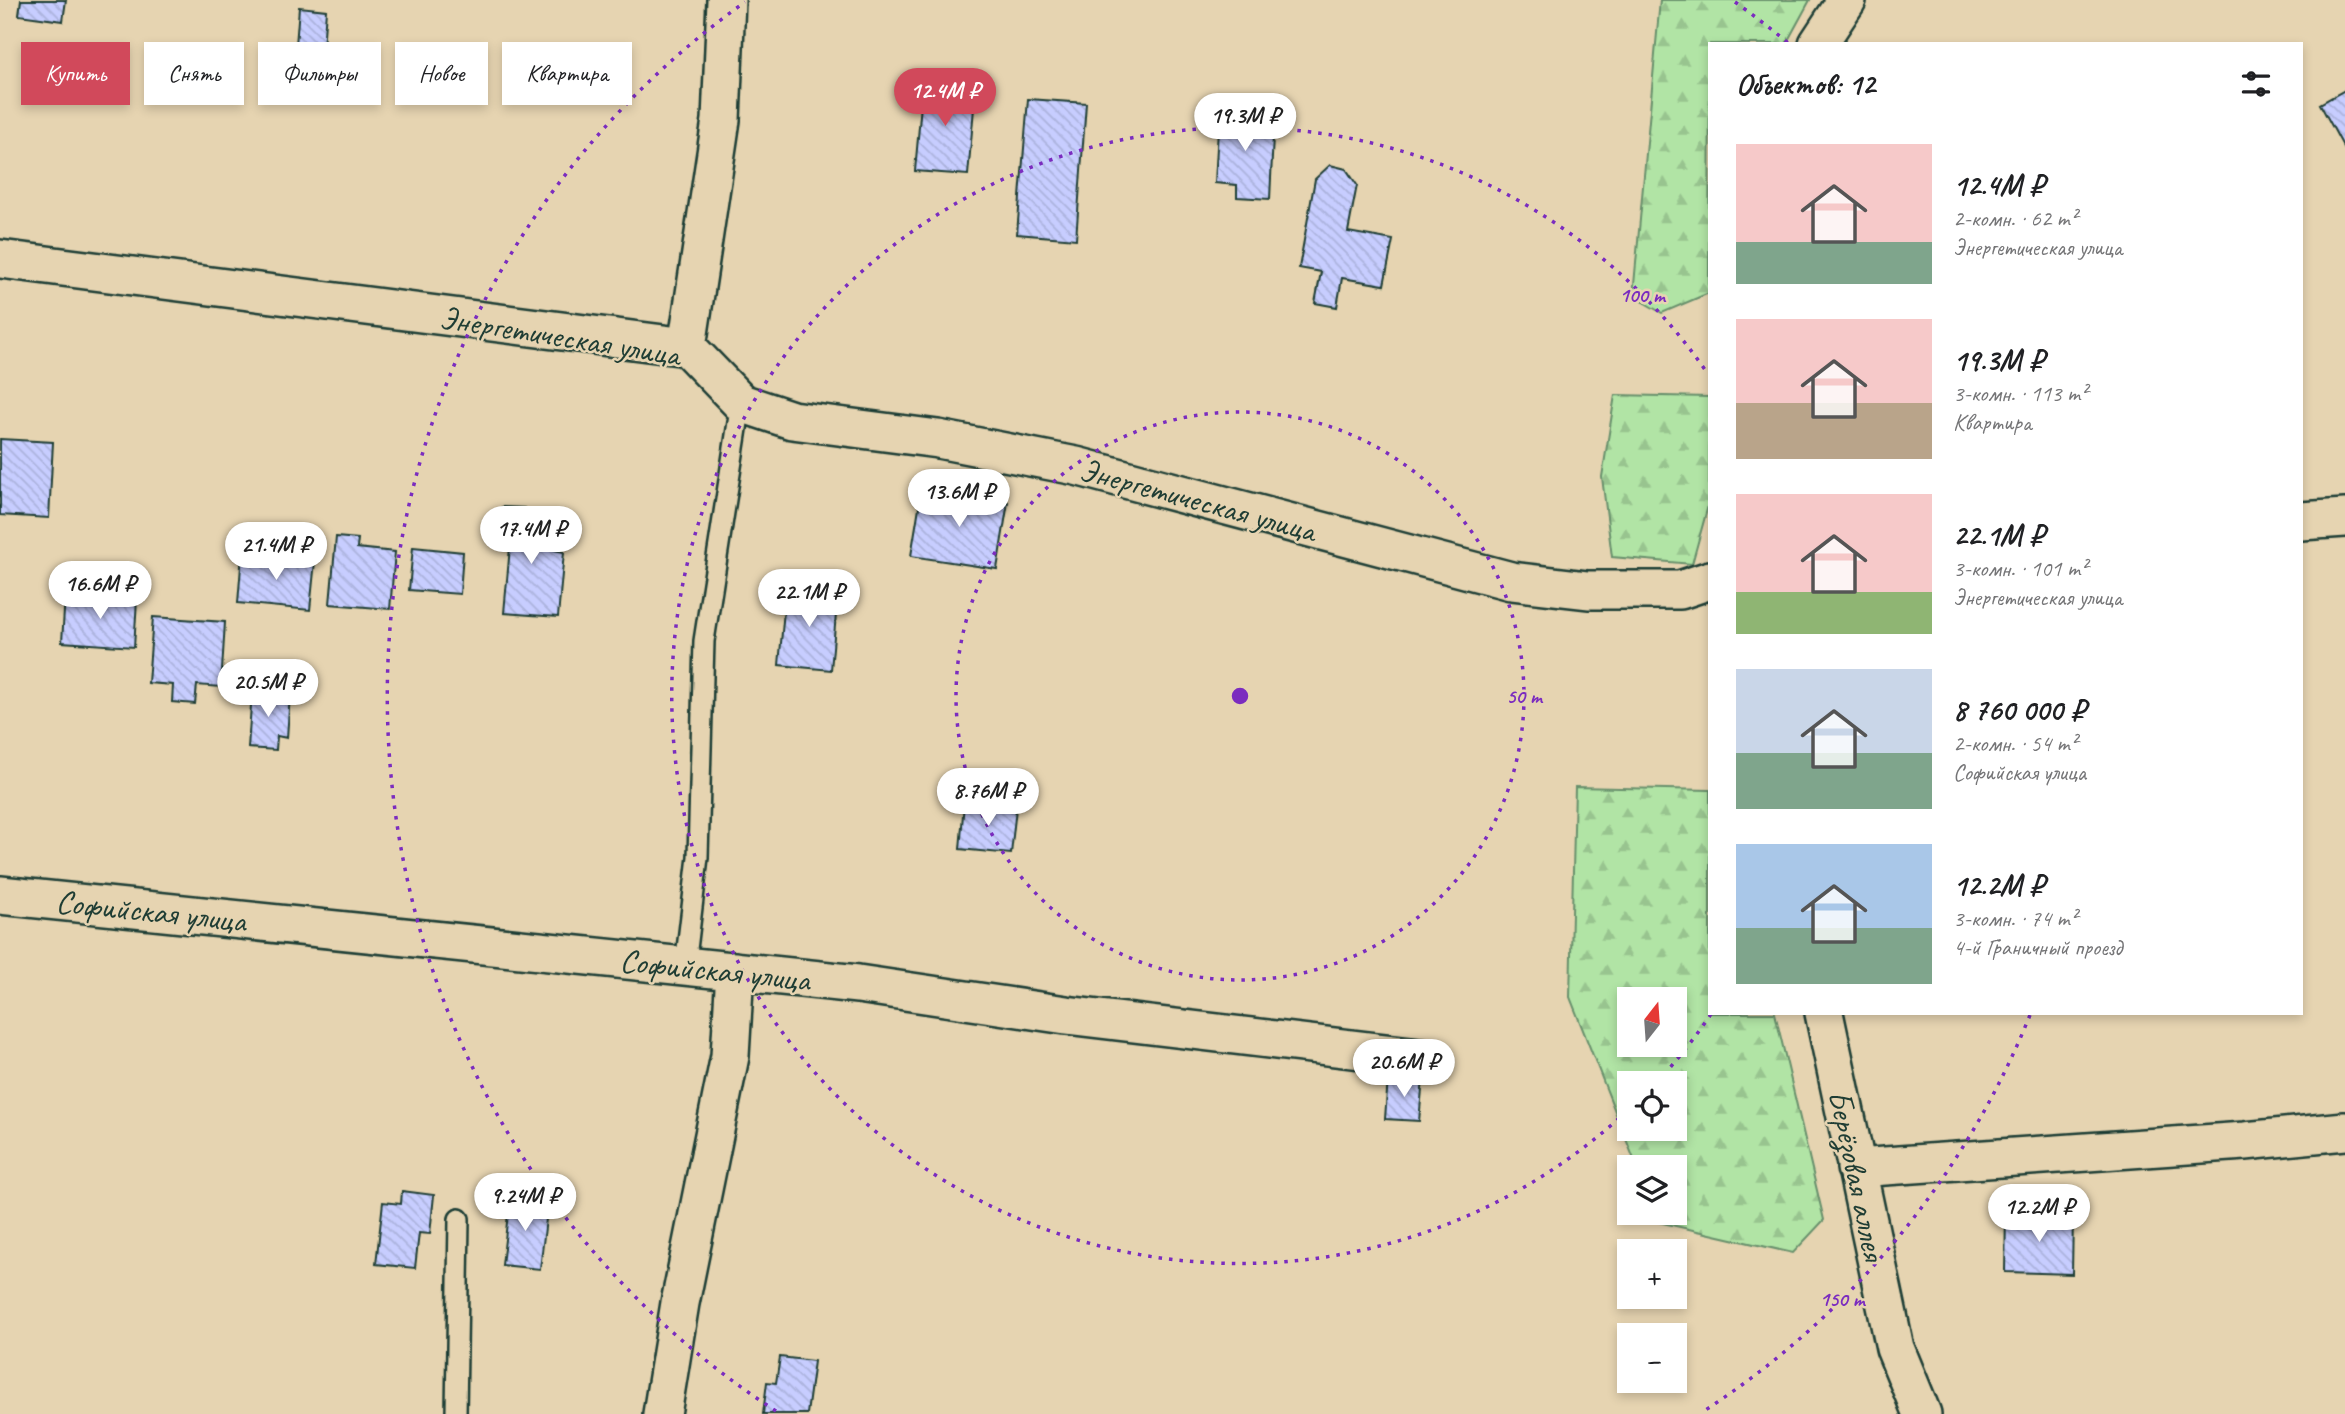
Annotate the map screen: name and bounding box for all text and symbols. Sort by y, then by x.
chip: Купить [21,42,130,105]
chip: Снять [144,42,244,105]
chip: Фильтры [258,42,381,105]
chip: Новое [395,42,488,105]
chip: Квартира [502,42,632,105]
text: Объектов: 12 [1736,65,1875,103]
icon: filters [2237,65,2275,103]
pin: 12.4M ₽ [880,68,1010,128]
text: 12.4M ₽ [910,76,980,105]
pin: 19.3M ₽ [1180,94,1310,153]
text: 19.3M ₽ [1210,101,1280,130]
text: 12.4M ₽ [1953,166,2044,204]
icon: home [1792,172,1876,256]
text: 2-комн. · 62 m² [1953,204,2077,233]
text: Энергетическая улица [1953,233,2122,262]
text: 100 m [1619,282,1667,308]
street label: Энергетическая улица [437,296,685,376]
text: 19.3M ₽ [1953,341,2044,379]
icon: home [1792,347,1876,431]
text: 3-комн. · 113 m² [1953,379,2087,408]
text: Квартира [1953,408,2031,437]
street label: Энергетическая улица [1075,448,1323,552]
pin: 13.6M ₽ [894,470,1024,529]
text: 13.6M ₽ [924,477,994,506]
pin: 17.4M ₽ [466,506,596,566]
text: 17.4M ₽ [496,514,566,543]
text: 22.1M ₽ [1953,516,2044,554]
pin: 21.4M ₽ [211,522,341,582]
icon: home [1792,522,1876,606]
text: 21.4M ₽ [241,530,311,559]
text: 3-комн. · 101 m² [1953,554,2087,583]
pin: 16.6M ₽ [35,562,165,621]
text: 16.6M ₽ [65,569,135,598]
pin: 22.1M ₽ [744,570,874,629]
text: 22.1M ₽ [774,577,844,606]
text: Энергетическая улица [1953,583,2122,612]
pin: 20.5M ₽ [203,660,333,719]
text: 20.5M ₽ [233,667,303,696]
text: 50 m [1506,683,1544,709]
centre of rings [1228,684,1252,708]
text: 8 760 000 ₽ [1953,691,2085,729]
icon: home [1792,697,1876,781]
text: 2-комн. · 54 m² [1953,729,2077,758]
text: Софийская улица [1953,758,2086,787]
pin: 8.76M ₽ [923,768,1053,828]
text: 8.76M ₽ [953,776,1023,805]
text: 12.2M ₽ [1953,866,2044,904]
icon: home [1792,872,1876,956]
street label: Софийская улица [54,880,250,942]
text: 3-комн. · 74 m² [1953,904,2077,933]
text: 4-й Граничный проезд [1953,933,2122,962]
street label: Софийская улица [618,939,814,1001]
north arrow [1617,987,1687,1057]
map controls [1617,987,1687,1393]
pin: 20.6M ₽ [1339,1040,1469,1099]
text: 20.6M ₽ [1369,1047,1439,1076]
button: locate [1617,1071,1687,1141]
street label: Берёзовая аллея [1818,1086,1896,1267]
button: layers [1617,1155,1687,1225]
pin: 9.24M ₽ [460,1174,590,1233]
text: 9.24M ₽ [490,1181,560,1210]
pin: 12.2M ₽ [1974,1184,2104,1244]
text: 12.2M ₽ [2004,1192,2074,1221]
button: + [1617,1239,1687,1309]
text: 150 m [1819,1286,1867,1312]
button: − [1617,1323,1687,1393]

